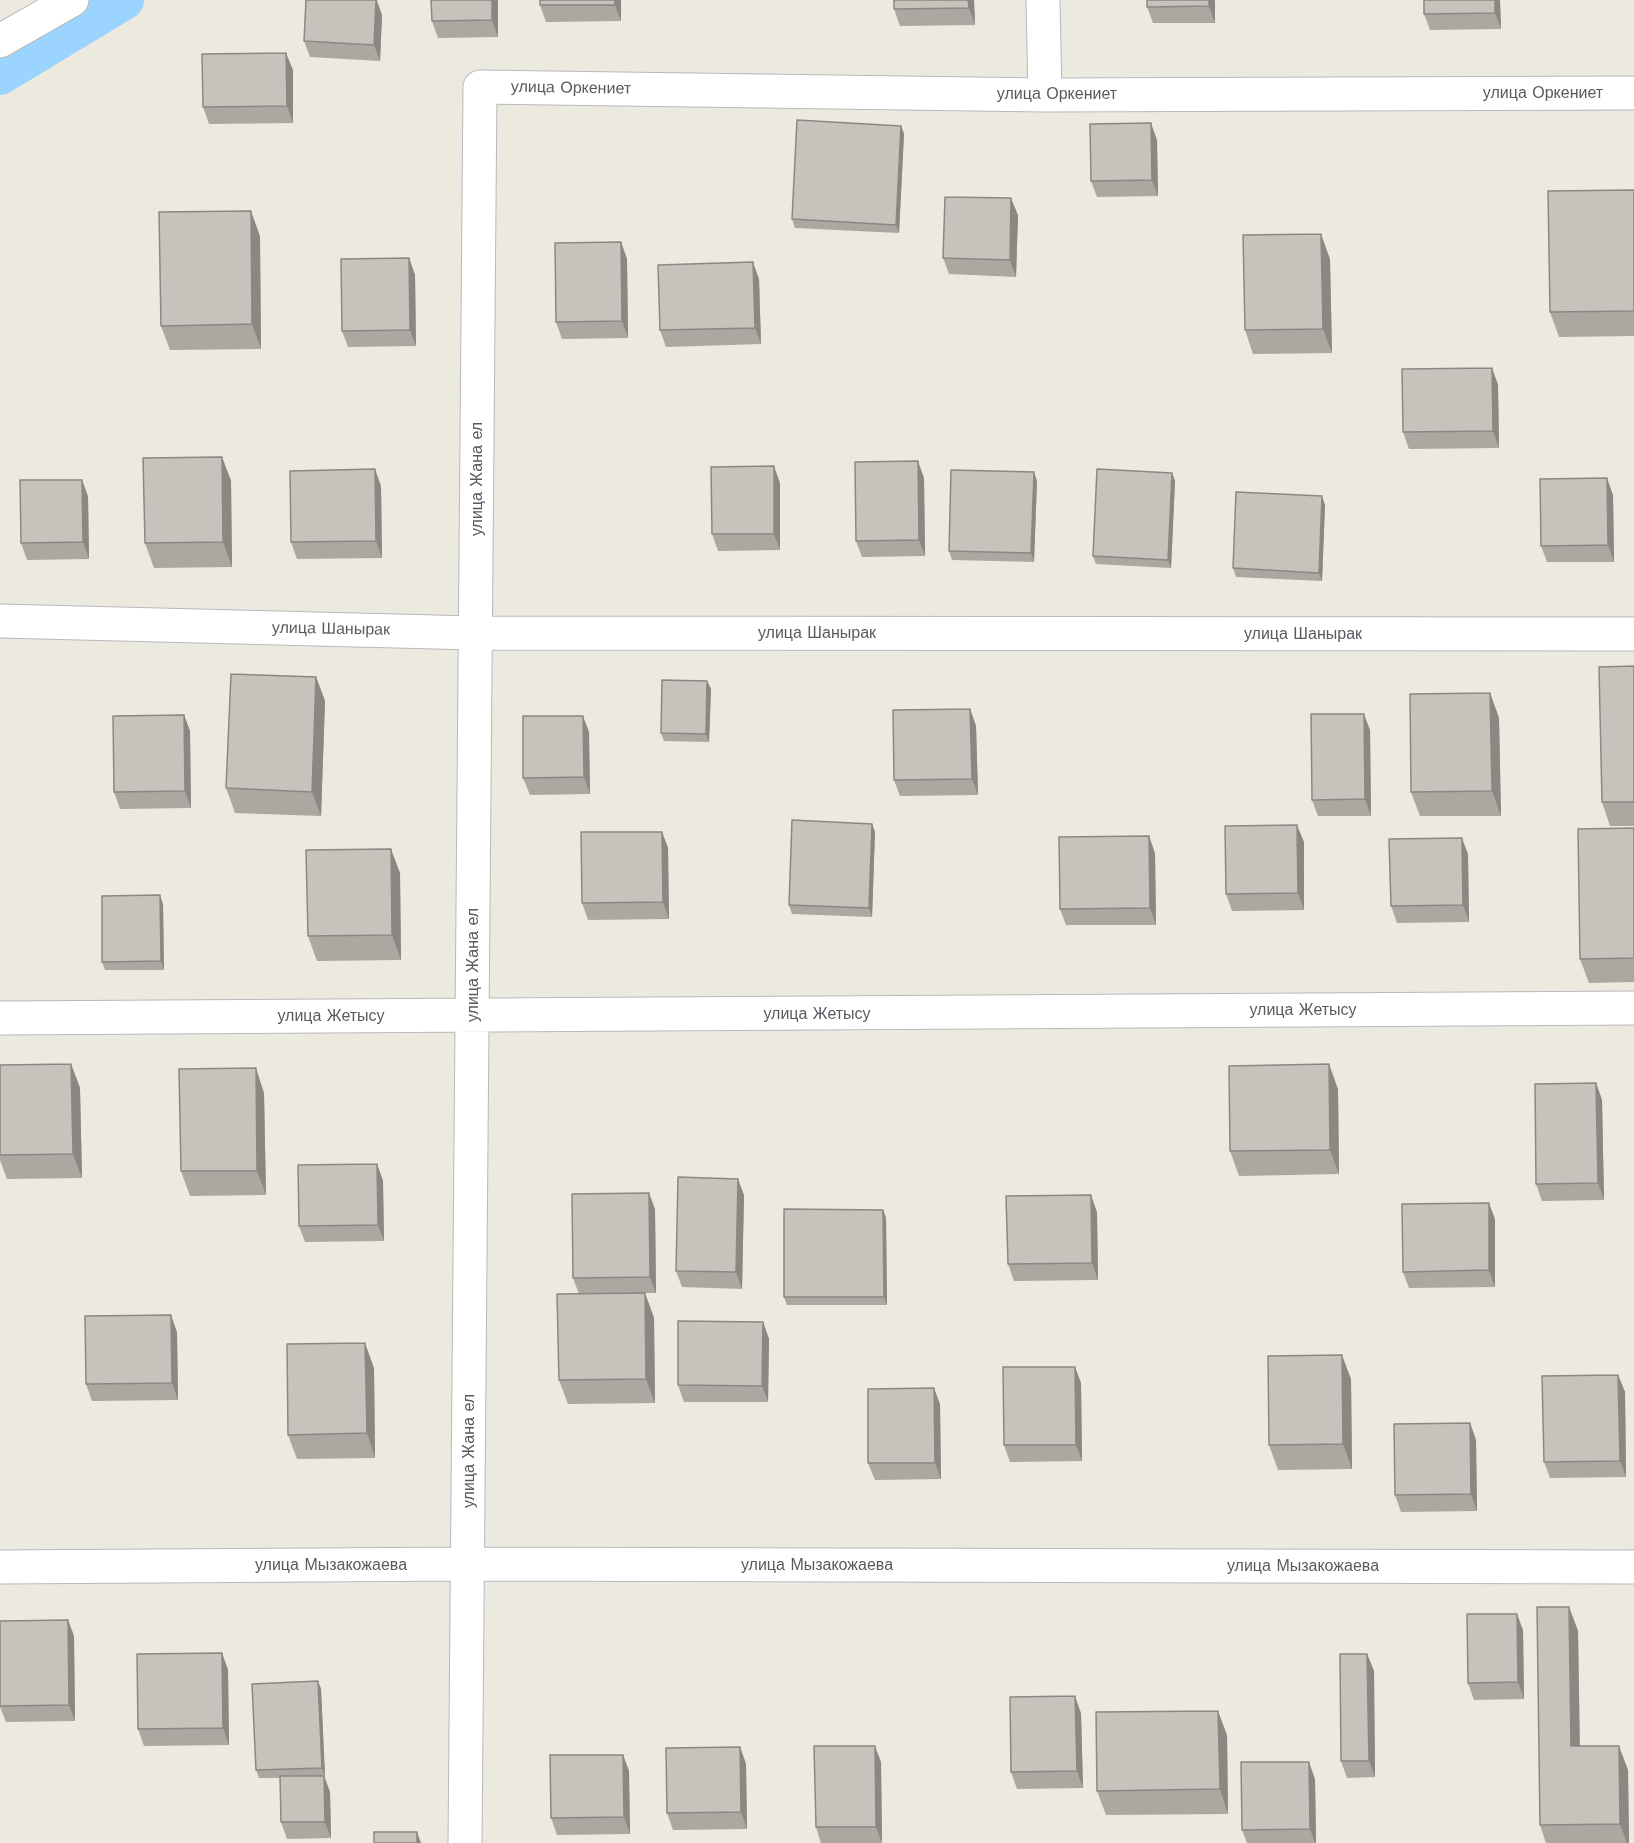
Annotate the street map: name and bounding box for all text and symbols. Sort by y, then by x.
street label: улица Оркениет [511,77,631,99]
street label: улица Оркениет [1483,83,1603,103]
street label: улица Оркениет [997,84,1117,104]
street label: улица Жана ел [467,422,487,536]
street label: улица Шанырак [272,618,390,640]
street label: улица Шанырак [758,623,876,643]
street label: улица Шанырак [1244,624,1362,644]
street label: улица Жана ел [463,908,483,1022]
street label: улица Жетысу [1249,1000,1357,1020]
street label: улица Жетысу [763,1004,871,1024]
street label: улица Жетысу [277,1006,385,1026]
street label: улица Жана ел [459,1394,479,1508]
street label: улица Мызакожаева [255,1555,407,1575]
street label: улица Мызакожаева [741,1555,893,1575]
street label: улица Мызакожаева [1227,1556,1379,1576]

